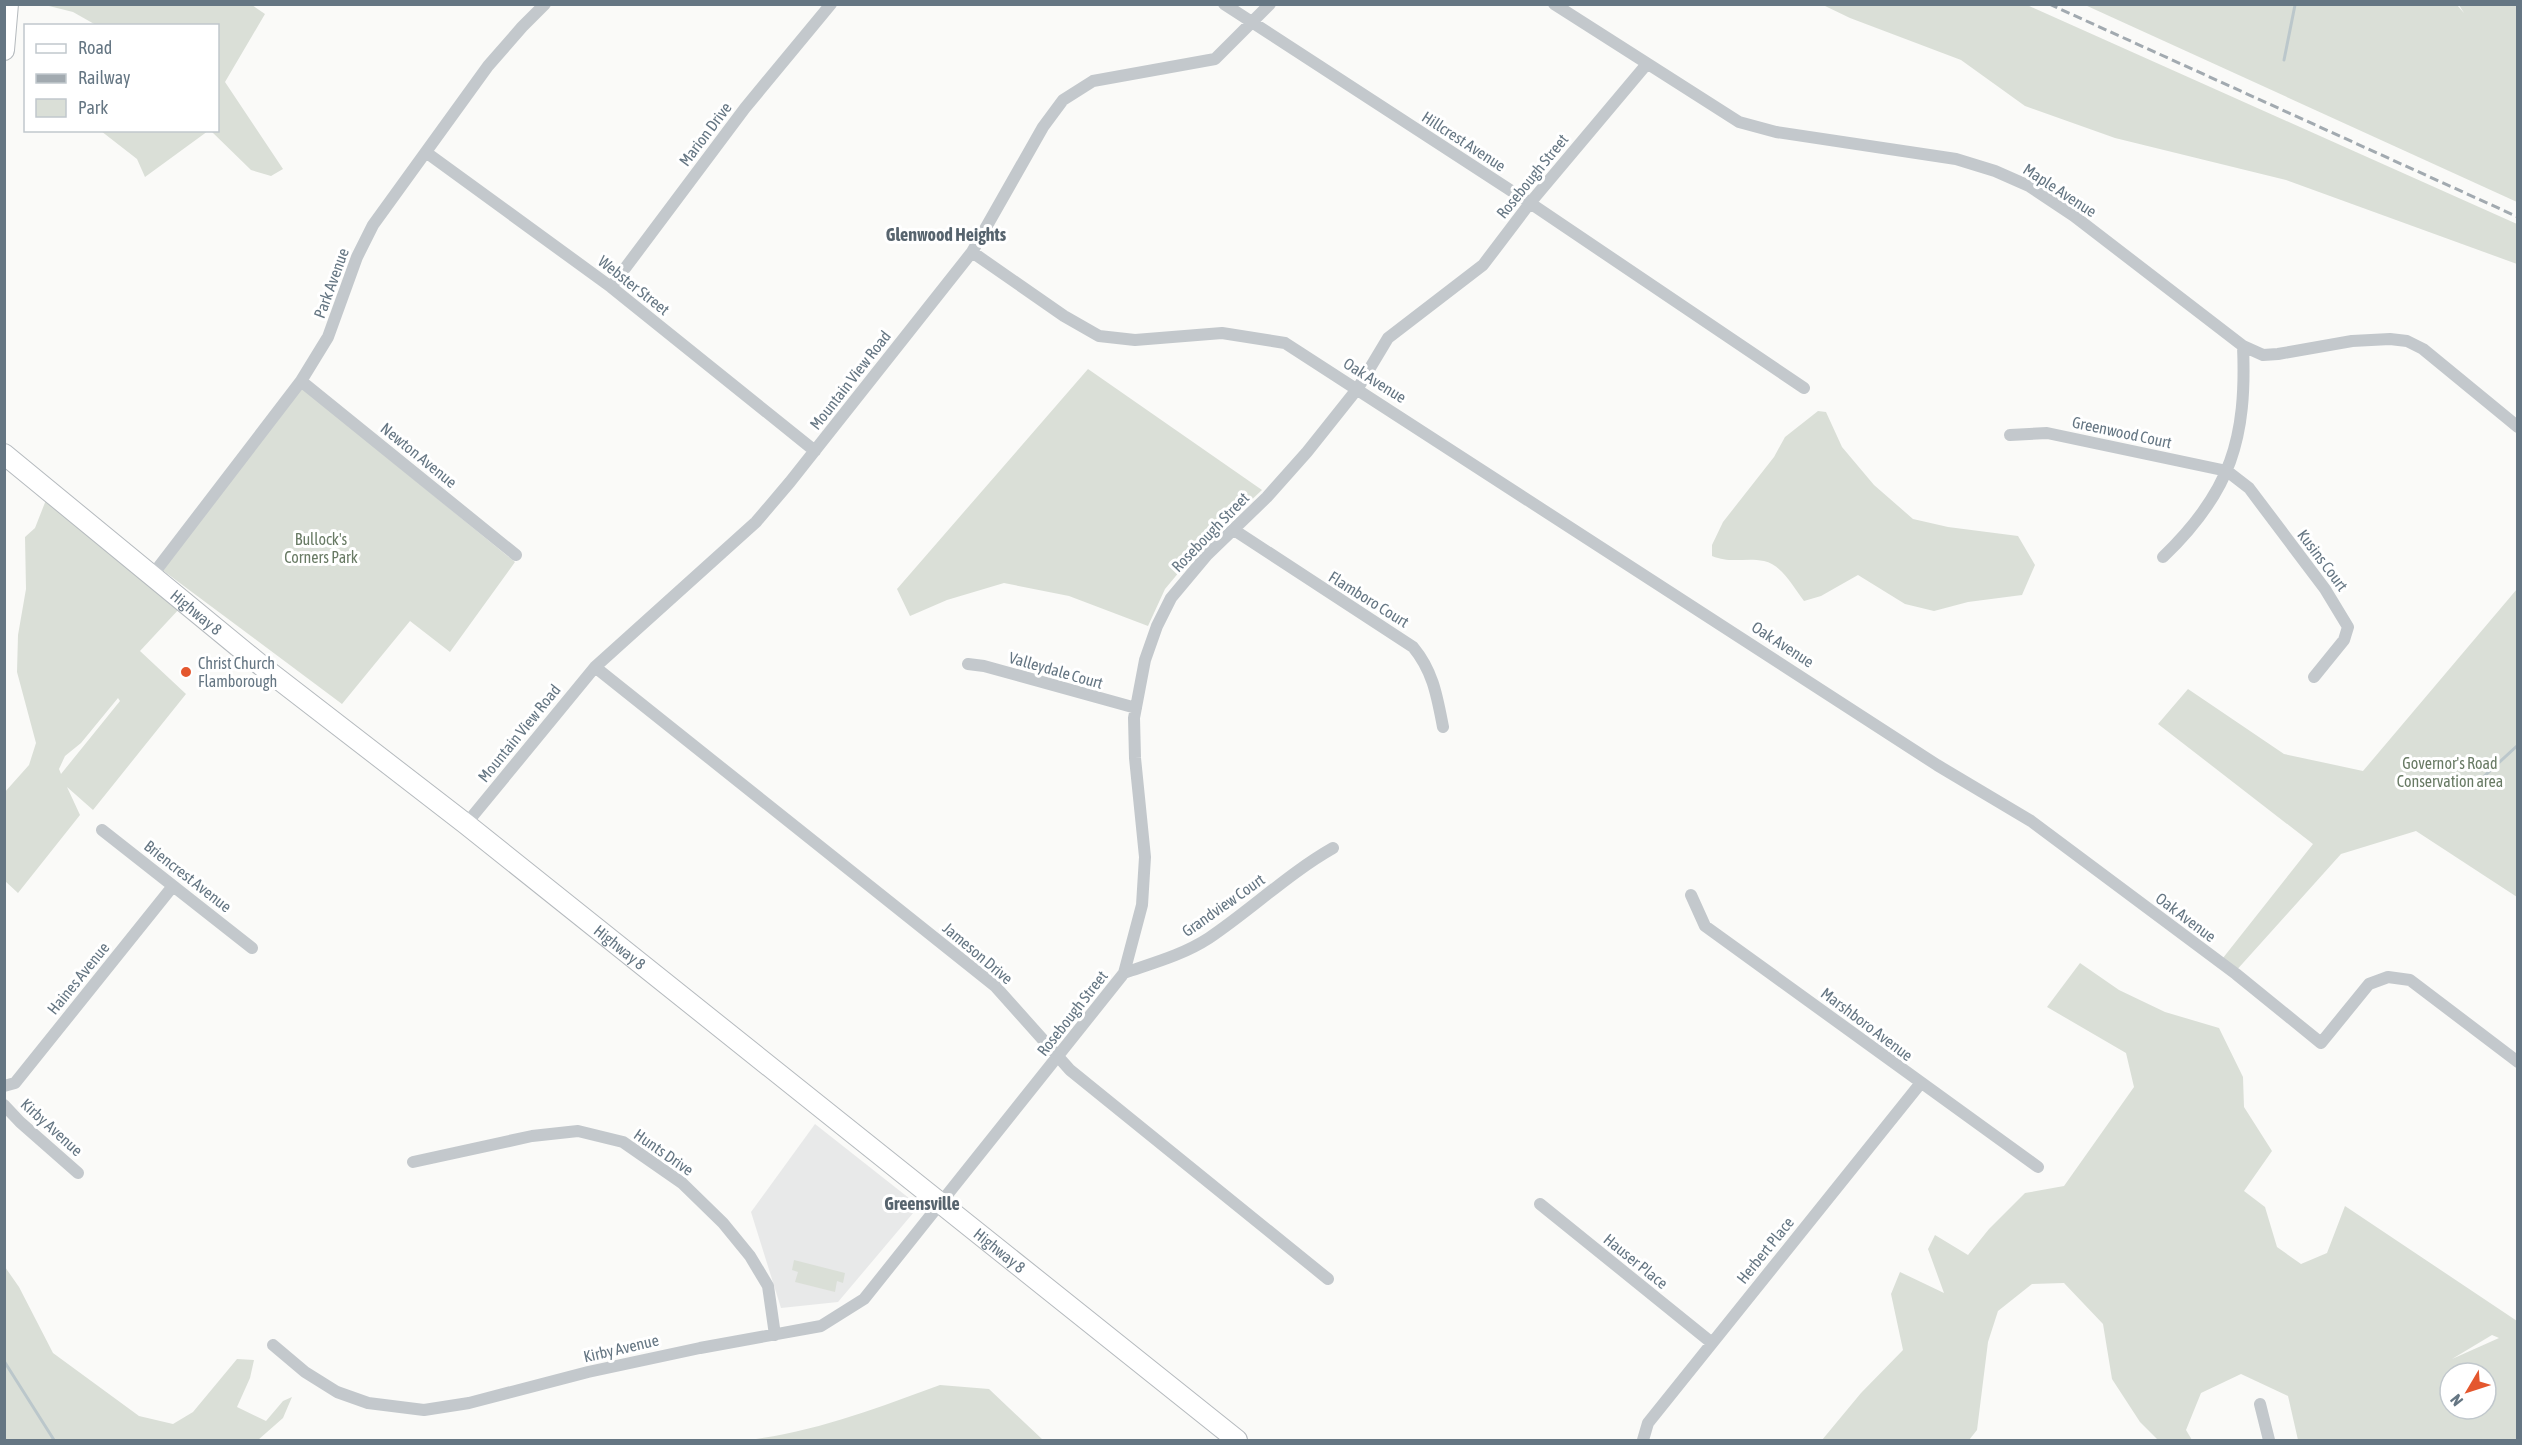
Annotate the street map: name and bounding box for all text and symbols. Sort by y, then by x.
legend [24,24,219,132]
text: Road [78,37,112,58]
text: Railway [78,67,130,88]
text: Park [78,97,108,118]
street label: Marion Drive [675,99,735,169]
street label: Hillcrest Avenue [1419,107,1509,175]
street label: Rosebough Street [1493,130,1572,222]
street label: Maple Avenue [2020,160,2100,221]
district label: Glenwood Heights [886,224,1007,245]
street label: Park Avenue [310,246,352,320]
street label: Webster Street [595,252,673,319]
street label: Mountain View Road [806,327,894,433]
street label: Oak Avenue [1340,354,1410,406]
street label: Greenwood Court [2071,413,2174,451]
street label: Newton Avenue [377,419,461,491]
street label: Rosebough Street [1168,488,1253,576]
street label: Kusins Court [2294,526,2352,594]
park label: Bullock's Corners Park [284,530,358,566]
street label: Flamboro Court [1326,567,1413,631]
street label: Highway 8 [167,586,226,638]
street label: Oak Avenue [1749,617,1817,671]
street label: Valleydale Court [1007,648,1105,693]
place label: Christ Church Flamborough [198,654,277,691]
marker: Christ Church Flamborough [179,665,193,679]
street label: Mountain View Road [474,681,564,785]
park label: Governor's Road Conservation area [2397,754,2503,790]
street label: Briencrest Avenue [141,836,235,916]
street label: Grandview Court [1178,870,1268,940]
street label: Oak Avenue [2153,889,2219,945]
street label: Jameson Drive [939,919,1017,987]
street label: Highway 8 [591,921,649,973]
street label: Haines Avenue [43,938,113,1018]
street label: Rosebough Street [1033,966,1112,1060]
street label: Marshboro Avenue [1818,984,1916,1064]
street label: Kirby Avenue [17,1095,87,1160]
street label: Hunts Drive [631,1125,697,1179]
district label: Greensville [884,1193,960,1214]
street label: Herbert Place [1733,1213,1797,1287]
street label: Highway 8 [970,1224,1029,1276]
street label: Hauser Place [1600,1230,1672,1292]
street label: Kirby Avenue [582,1331,661,1366]
north arrow [2438,1361,2498,1421]
text: N [2446,1391,2466,1410]

